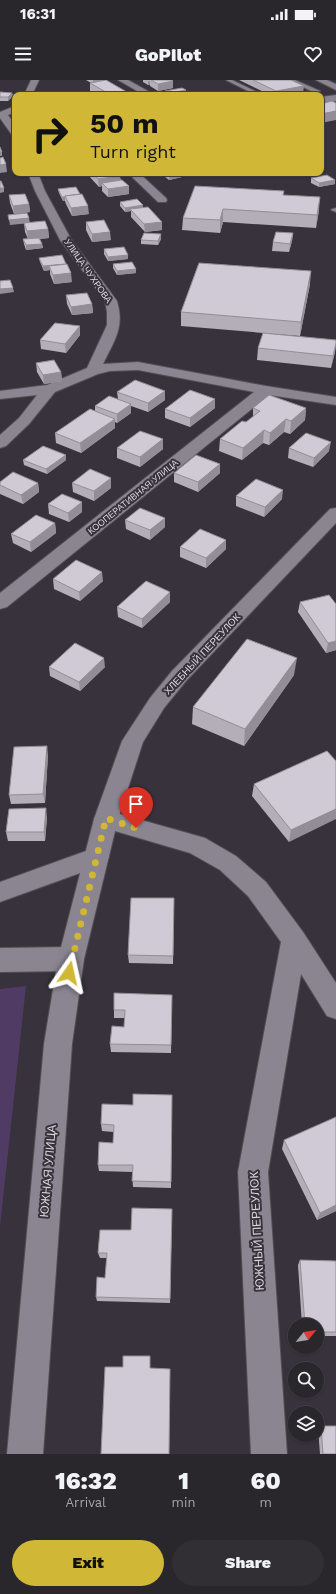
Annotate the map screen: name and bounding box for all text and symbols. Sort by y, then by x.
text: 16:31 [20,5,56,23]
icon: menu [12,43,34,65]
icon: heart [302,43,324,65]
text: GoPilot [135,44,201,65]
text: 50 m [90,107,159,140]
icon: right [24,108,76,160]
text: Turn right [90,141,176,162]
street label: УЛИЦА ЧУХРОВА [62,237,114,305]
street label: КООПЕРАТИВНАЯ УЛИЦА [86,458,180,536]
street label: ХЛЕБНЫЙ ПЕРЕУЛОК [161,610,242,697]
pin [119,787,153,828]
icon: arrive [125,793,147,815]
position arrow [48,952,90,994]
street label: ЮЖНАЯ УЛИЦА [37,1124,59,1218]
street label: ЮЖНЫЙ ПЕРЕУЛОК [246,1171,267,1291]
north arrow [288,1318,324,1354]
map controls [288,1318,324,1442]
button: search [288,1362,324,1398]
button: layers [288,1406,324,1442]
text: 16:32 [55,1467,117,1495]
text: 1 [178,1467,189,1495]
text: 60 [251,1467,281,1495]
text: Arrival [66,1495,106,1510]
text: min [172,1495,196,1510]
text: m [260,1495,272,1510]
button: Exit [12,1540,164,1586]
button: Share [172,1540,324,1586]

